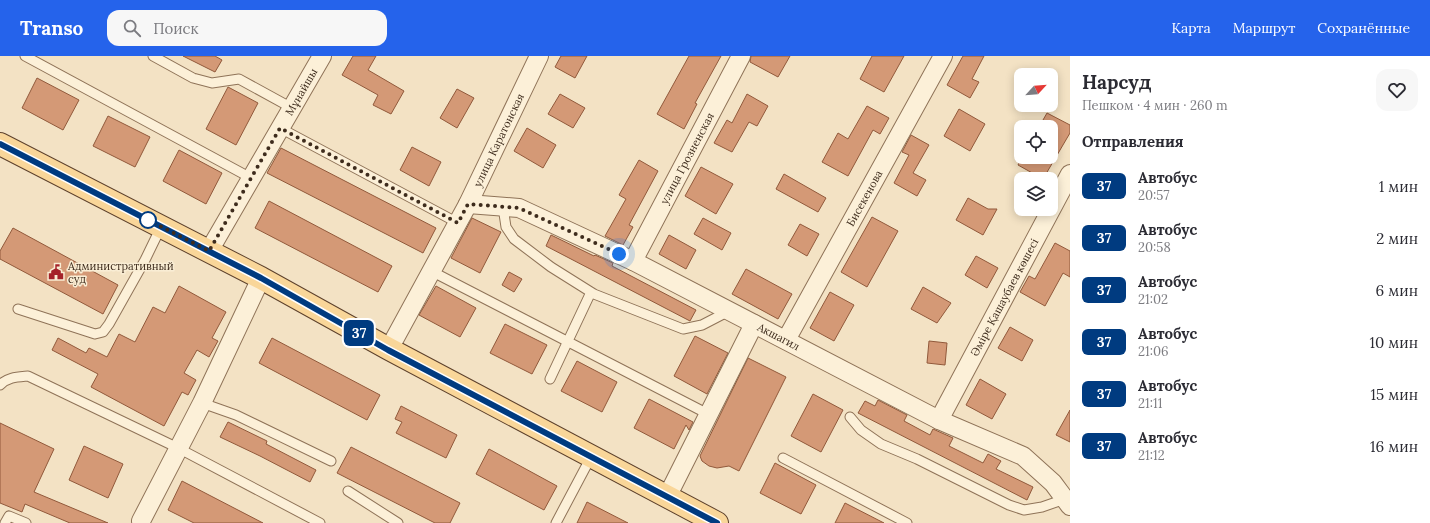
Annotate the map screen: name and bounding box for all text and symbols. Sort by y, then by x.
search box [107,10,387,46]
text: Transo [20,16,83,40]
icon: search [121,17,143,39]
text: Поиск [153,19,199,38]
text: Карта [1171,19,1211,37]
text: Маршрут [1233,19,1295,37]
text: Сохранённые [1317,19,1410,37]
street label: Мұнайшы [282,66,320,118]
north arrow [1014,68,1058,112]
map controls [1014,68,1058,216]
button: heart [1376,69,1418,111]
text: Нарсуд [1082,70,1151,94]
street label: улица Каратонская [470,91,527,189]
text: Пешком · 4 мин · 260 m [1082,97,1228,114]
street label: улица Грозненская [657,110,717,207]
button: locate [1014,120,1058,164]
text: Отправления [1082,132,1184,151]
street label: Бисекенова [843,167,886,229]
text: Автобус [1138,168,1197,187]
button: layers [1014,172,1058,216]
text: 37 [1097,177,1111,195]
text: 1 мин [1379,177,1418,196]
text: 20:57 [1138,187,1169,204]
unlabelled marker [139,211,157,229]
text: Автобус [1138,220,1197,239]
text: 37 [1097,229,1111,247]
text: 2 мин [1376,229,1418,248]
street label: Әміре Қашаубаев көшесі [967,236,1041,359]
text: 20:58 [1138,239,1171,256]
your location [609,244,629,264]
place label: Административный суд [67,259,174,286]
public building icon: Административный суд [47,263,65,281]
text: Автобус [1138,272,1197,291]
text: 37 [1097,281,1111,299]
text: 6 мин [1376,281,1418,300]
text: 21:02 [1138,291,1168,308]
street label: Акшагил [754,319,803,354]
line badge: 37 [341,320,377,346]
text: 37 [352,324,366,342]
text: Автобус [1138,324,1197,343]
text: 37 [1097,333,1111,351]
text: 10 мин [1369,333,1418,352]
text: 21:06 [1138,343,1169,360]
text: Автобус [1138,376,1197,395]
text: 37 [1097,385,1111,403]
text: 15 мин [1371,385,1418,404]
text: 21:11 [1138,395,1162,412]
text: Автобус [1138,428,1197,447]
text: 37 [1097,437,1111,455]
text: 16 мин [1370,437,1418,456]
text: 21:12 [1138,447,1165,464]

